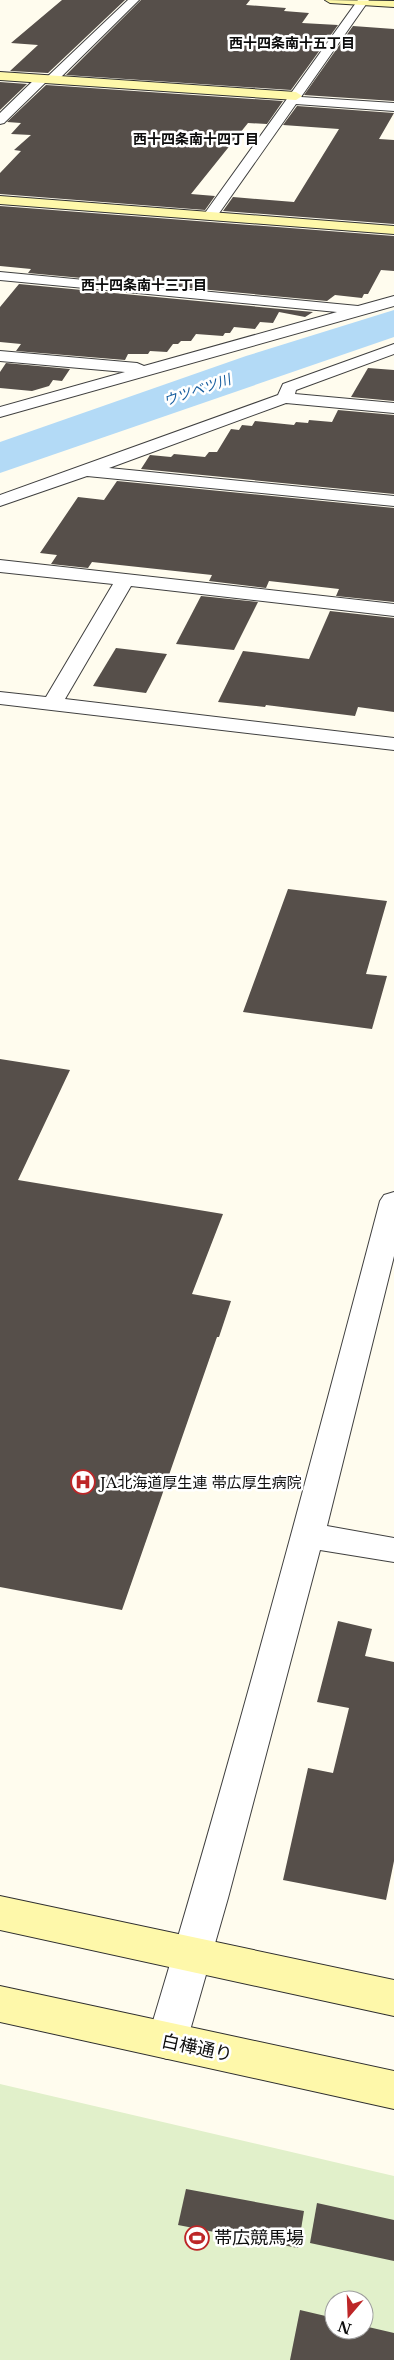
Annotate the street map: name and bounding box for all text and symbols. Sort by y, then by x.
district label: 西十四条南十五丁目 [229,34,355,52]
district label: 西十四条南十四丁目 [133,130,259,148]
district label: 西十四条南十三丁目 [81,276,207,294]
water label: ウツベツ川 [161,369,235,410]
hospital icon: JA北海道厚生連 帯広厚生病院 [70,1469,96,1495]
place label: JA北海道厚生連 帯広厚生病院 [98,1473,302,1492]
street label: 白樺通り [159,2030,235,2066]
sports icon: 帯広競馬場 [184,2225,210,2251]
place label: 帯広競馬場 [214,2227,304,2249]
north arrow [324,2290,374,2340]
text: N [336,2317,354,2338]

